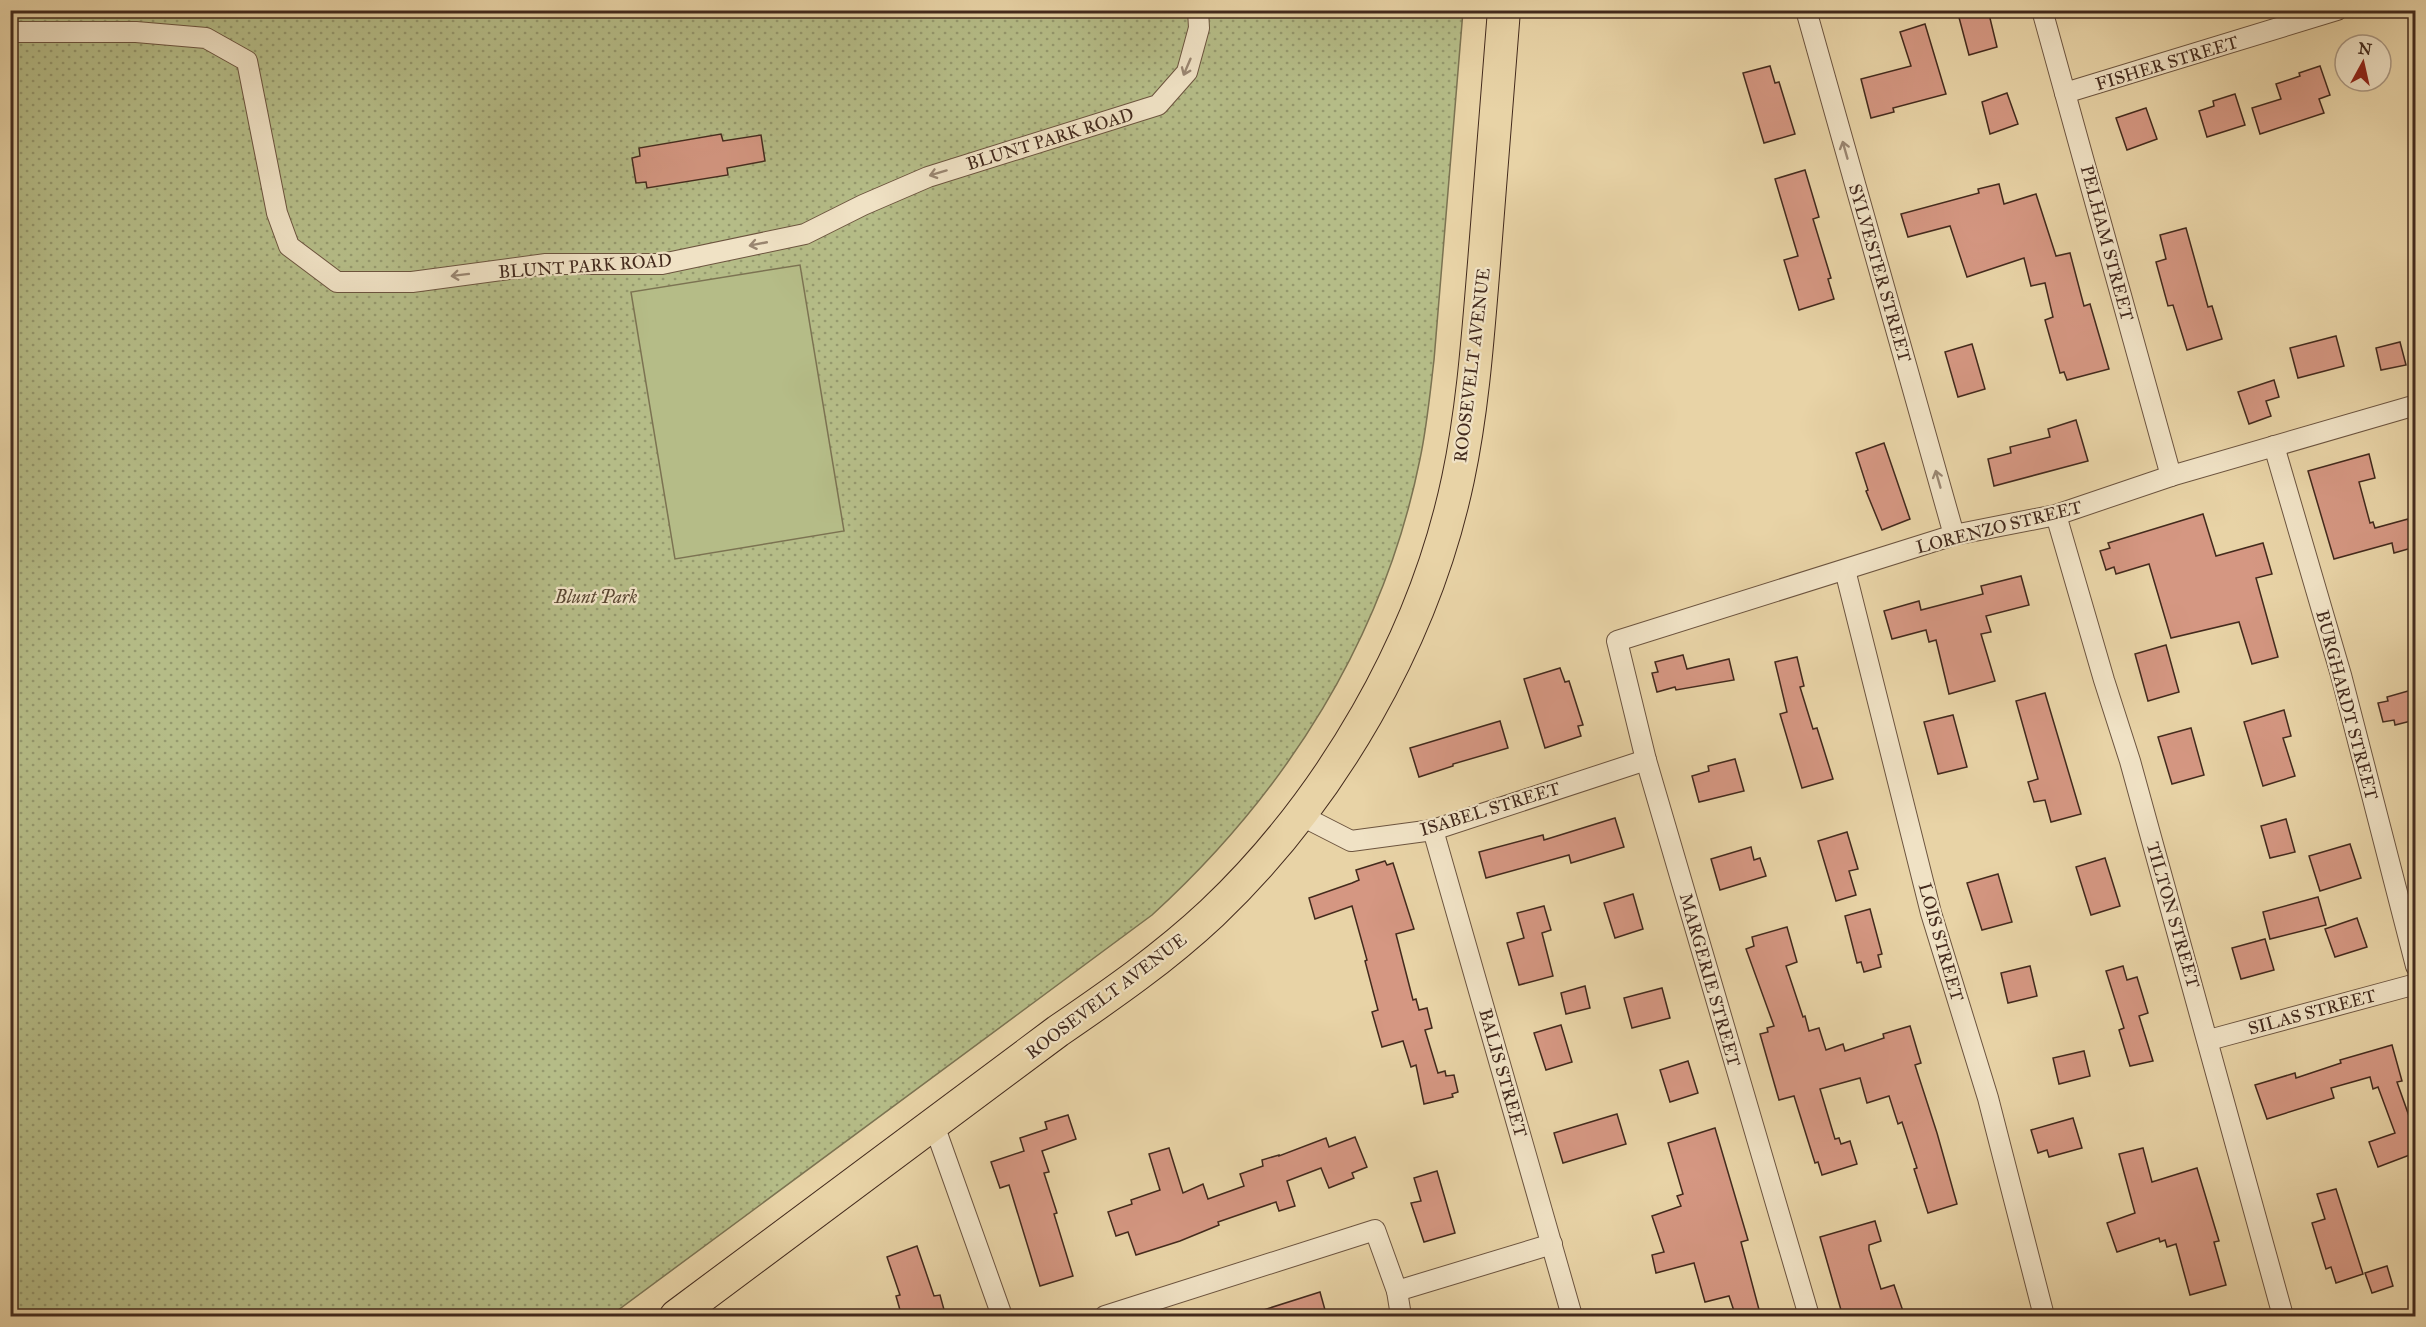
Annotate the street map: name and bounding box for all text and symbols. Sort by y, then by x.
street label: FISHER STREET [2093,31,2241,95]
north arrow [2333,33,2393,93]
text: N [2357,38,2373,59]
one-way arrow [1181,57,1192,75]
street label: BLUNT PARK ROAD [964,103,1136,175]
one-way arrow [1839,140,1851,159]
street label: PELHAM STREET [2076,163,2138,323]
one-way arrow [929,169,948,180]
street label: SYLVESTER STREET [1844,181,1916,365]
one-way arrow [748,239,768,250]
street label: BLUNT PARK ROAD [498,249,672,283]
street label: ROOSEVELT AVENUE [1449,266,1495,463]
one-way arrow [451,270,471,281]
one-way arrow [1932,470,1943,489]
street label: LORENZO STREET [1914,496,2084,558]
park label: Blunt Park [554,586,637,608]
street label: BURGHARDT STREET [2311,608,2383,802]
street label: ISABEL STREET [1417,777,1563,841]
street label: TILTON STREET [2142,839,2204,991]
street label: LOIS STREET [1914,880,1968,1004]
street label: MARGERIE STREET [1675,891,1745,1069]
street label: ROOSEVELT AVENUE [1021,928,1191,1064]
street label: SILAS STREET [2246,984,2378,1040]
street label: BALIS STREET [1474,1006,1532,1140]

